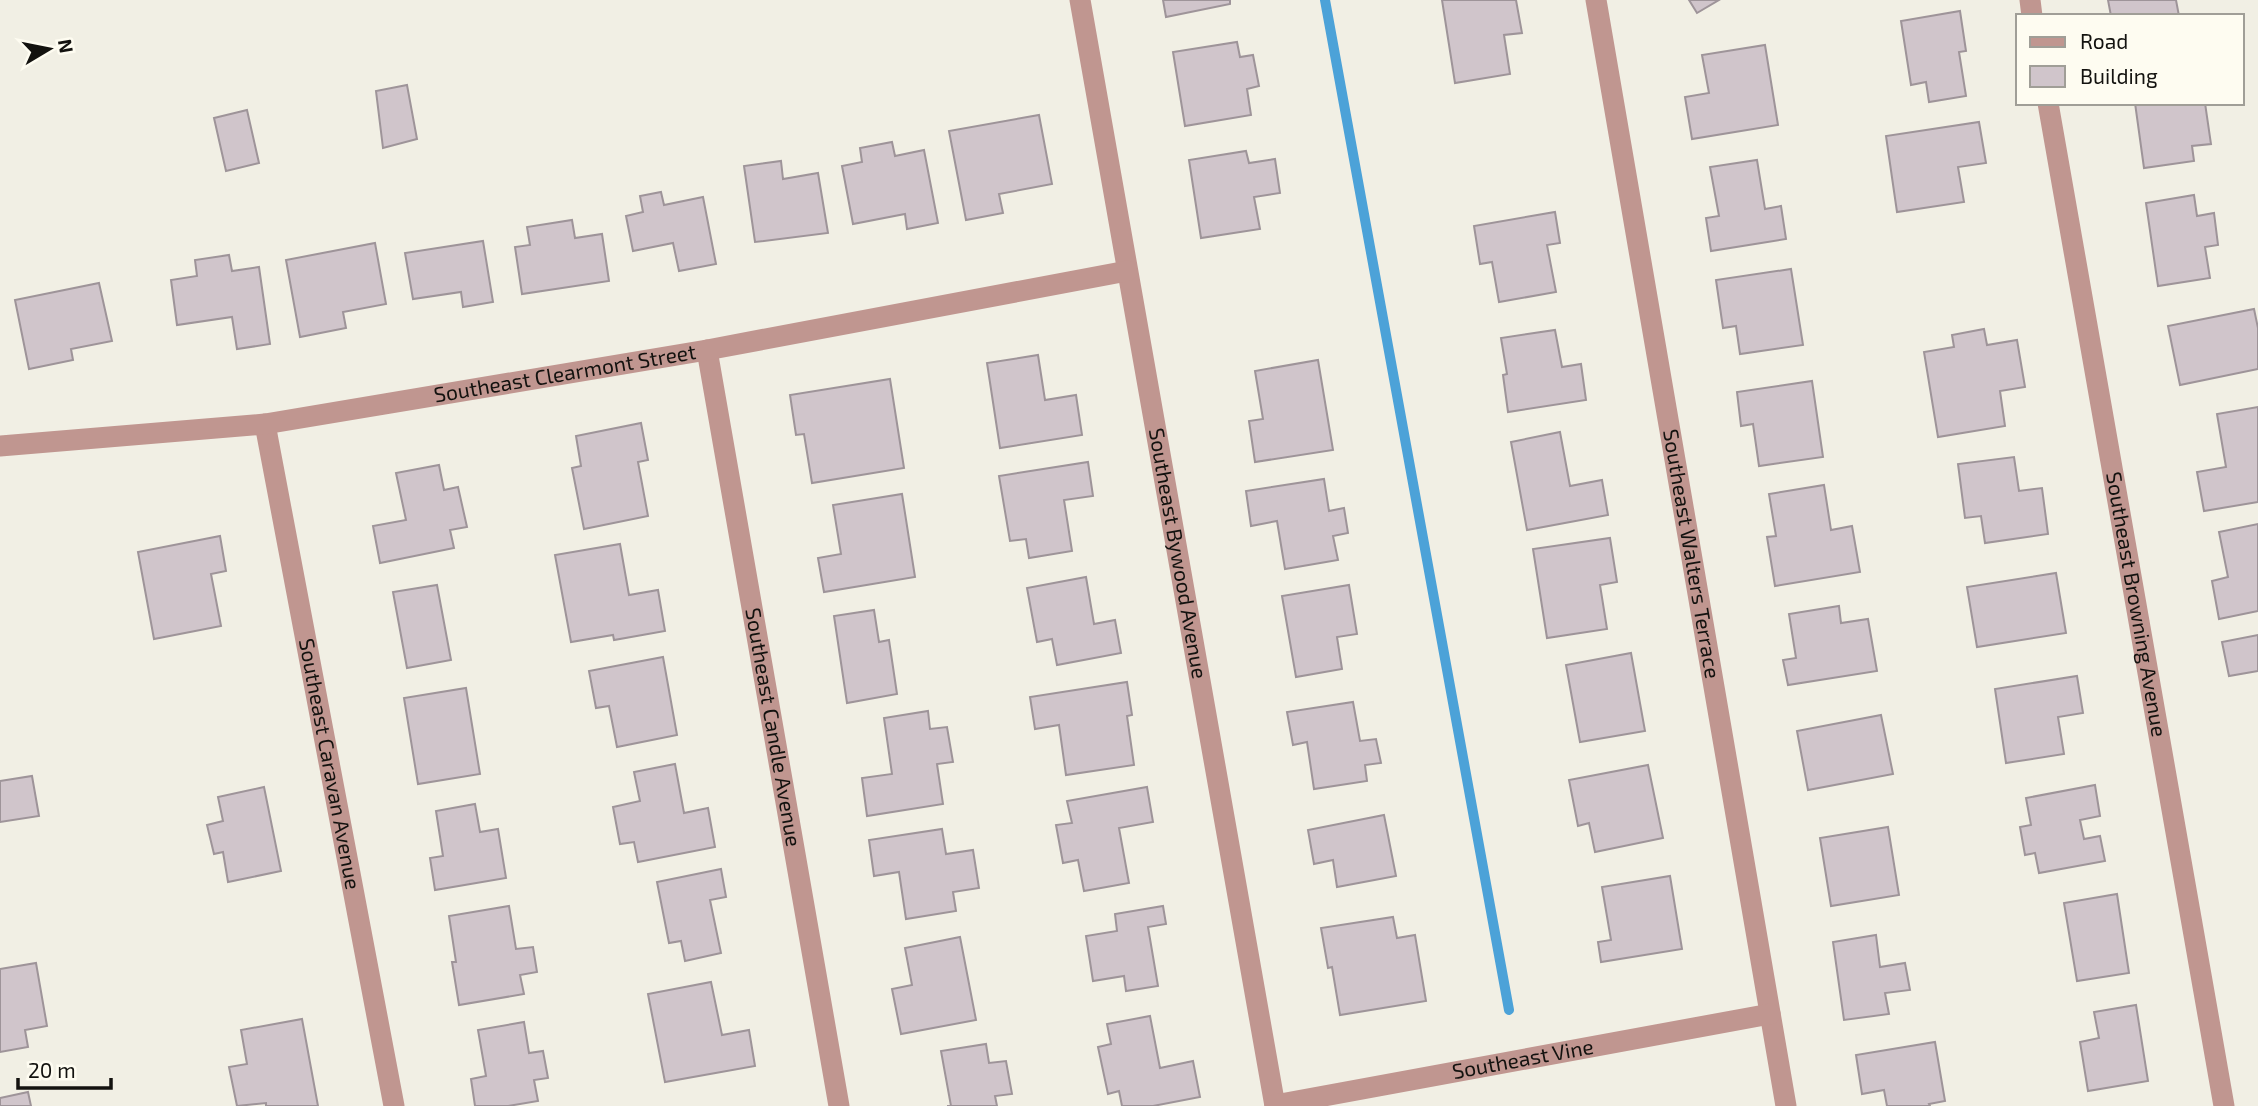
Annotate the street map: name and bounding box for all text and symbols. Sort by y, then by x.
north arrow [14,14,84,84]
legend [2016,14,2244,105]
text: Road [2080,28,2128,53]
text: N [54,37,79,55]
text: Building [2080,63,2158,88]
street label: Southeast Clearmont Street [432,338,698,407]
street label: Southeast Bywood Avenue [1145,426,1213,680]
street label: Southeast Walters Terrace [1659,427,1726,680]
street label: Southeast Browning Avenue [2102,470,2173,738]
street label: Southeast Candle Avenue [741,606,807,848]
street label: Southeast Caravan Avenue [295,636,367,891]
street label: Southeast Vine [1450,1033,1595,1083]
scale bar [18,1046,110,1090]
text: 20 m [28,1057,76,1082]

